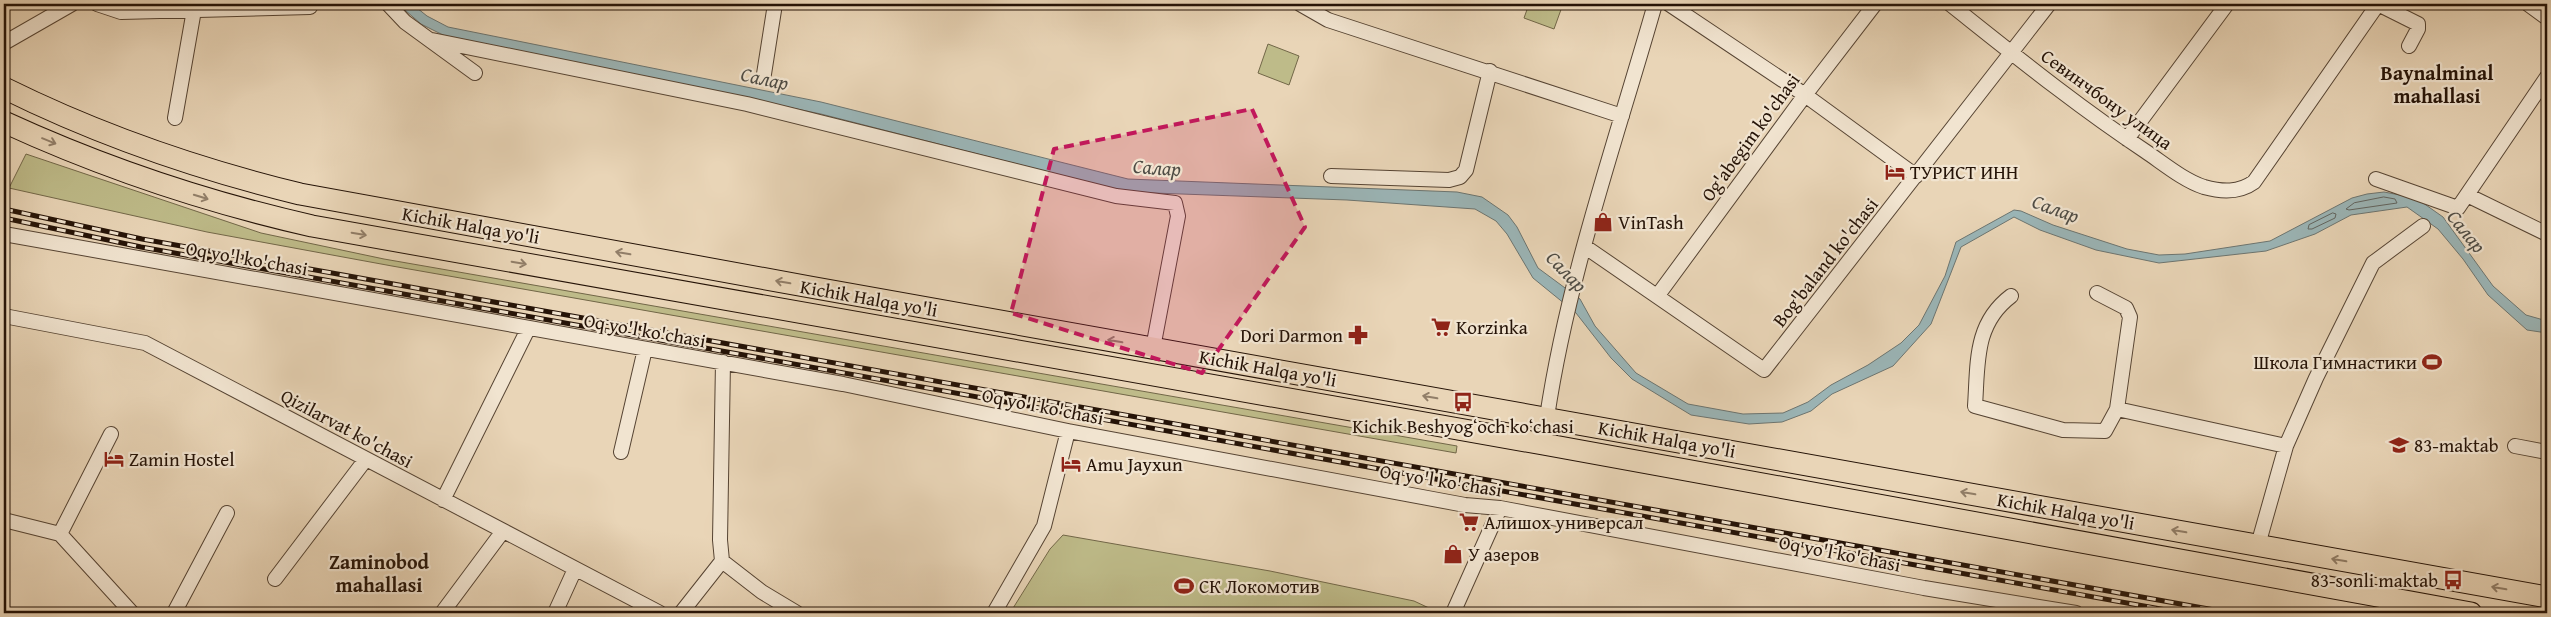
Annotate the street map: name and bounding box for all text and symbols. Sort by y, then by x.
street label: Севинчбону улица [2035,42,2179,156]
district label: Baynalminal mahallasi [2381,58,2493,110]
water label: Салар [738,59,792,97]
street label: Og'abegim ko'chasi [1694,67,1806,207]
one-way arrow [41,138,56,147]
water label: Салар [1132,151,1182,183]
place label: ТУРИСТ ИНН [1910,158,2018,186]
hotel icon: ТУРИСТ ИНН [1884,161,1906,183]
water label: Салар [2028,186,2084,230]
street label: Bog'baland ko'chasi [1765,191,1885,333]
one-way arrow [193,192,209,202]
street label: Kichik Halqa yo'li [400,199,542,251]
water label: Салар [2441,203,2493,259]
place label: VinTash [1618,208,1684,236]
shop icon: VinTash [1592,211,1614,233]
one-way arrow [351,230,367,240]
street label: Oq yo'l ko'chasi [184,233,310,283]
water label: Салар [1540,244,1594,298]
one-way arrow [615,248,631,257]
one-way arrow [511,258,527,268]
street label: Kichik Halqa yo'li [798,272,940,324]
one-way arrow [775,277,791,287]
street label: Oq yo'l ko'chasi [582,305,708,355]
place label: Korzinka [1456,313,1528,341]
supermarket icon: Korzinka [1430,316,1452,338]
place label: Dori Darmon [1240,321,1343,349]
pharmacy icon: Dori Darmon [1347,324,1369,346]
one-way arrow [1107,336,1123,346]
street label: Kichik Halqa yo'li [1197,342,1339,394]
place label: Школа Гимнастики [2253,348,2417,376]
sports icon: Школа Гимнастики [2421,351,2443,373]
street label: Oq yo'l ko'chasi [980,380,1106,432]
street label: Qizilarvat ko'chasi [276,381,418,475]
one-way arrow [1422,391,1438,401]
bus stop icon: Kichik Beshyogʻoch koʻchasi [1452,391,1474,413]
place label: Kichik Beshyogʻoch koʻchasi [1352,412,1574,440]
street label: Kichik Halqa yo'li [1596,413,1738,465]
place label: 83-maktab [2414,431,2499,459]
school or university icon: 83-maktab [2388,434,2410,456]
place label: Zamin Hostel [129,445,235,473]
hotel icon: Zamin Hostel [103,448,125,470]
place label: Amu Jayxun [1086,450,1183,478]
hotel icon: Amu Jayxun [1060,453,1082,475]
street label: Oq yo'l ko'chasi [1378,457,1504,503]
street label: Kichik Halqa yo'li [1995,485,2137,537]
one-way arrow [1960,488,1976,498]
place label: Алишох универсал [1484,508,1644,536]
supermarket icon: Алишох универсал [1458,511,1480,533]
one-way arrow [2172,526,2188,536]
street label: Oq yo'l ko'chasi [1777,527,1903,579]
place label: У азеров [1468,540,1539,568]
shop icon: У азеров [1442,543,1464,565]
district label: Zaminobod mahallasi [329,547,430,599]
one-way arrow [2332,554,2348,564]
place label: 83-sonli maktab [2311,566,2438,594]
bus stop icon: 83-sonli maktab [2442,569,2464,591]
place label: СК Локомотив [1199,572,1320,600]
sports icon: СК Локомотив [1173,575,1195,597]
one-way arrow [2492,583,2508,593]

